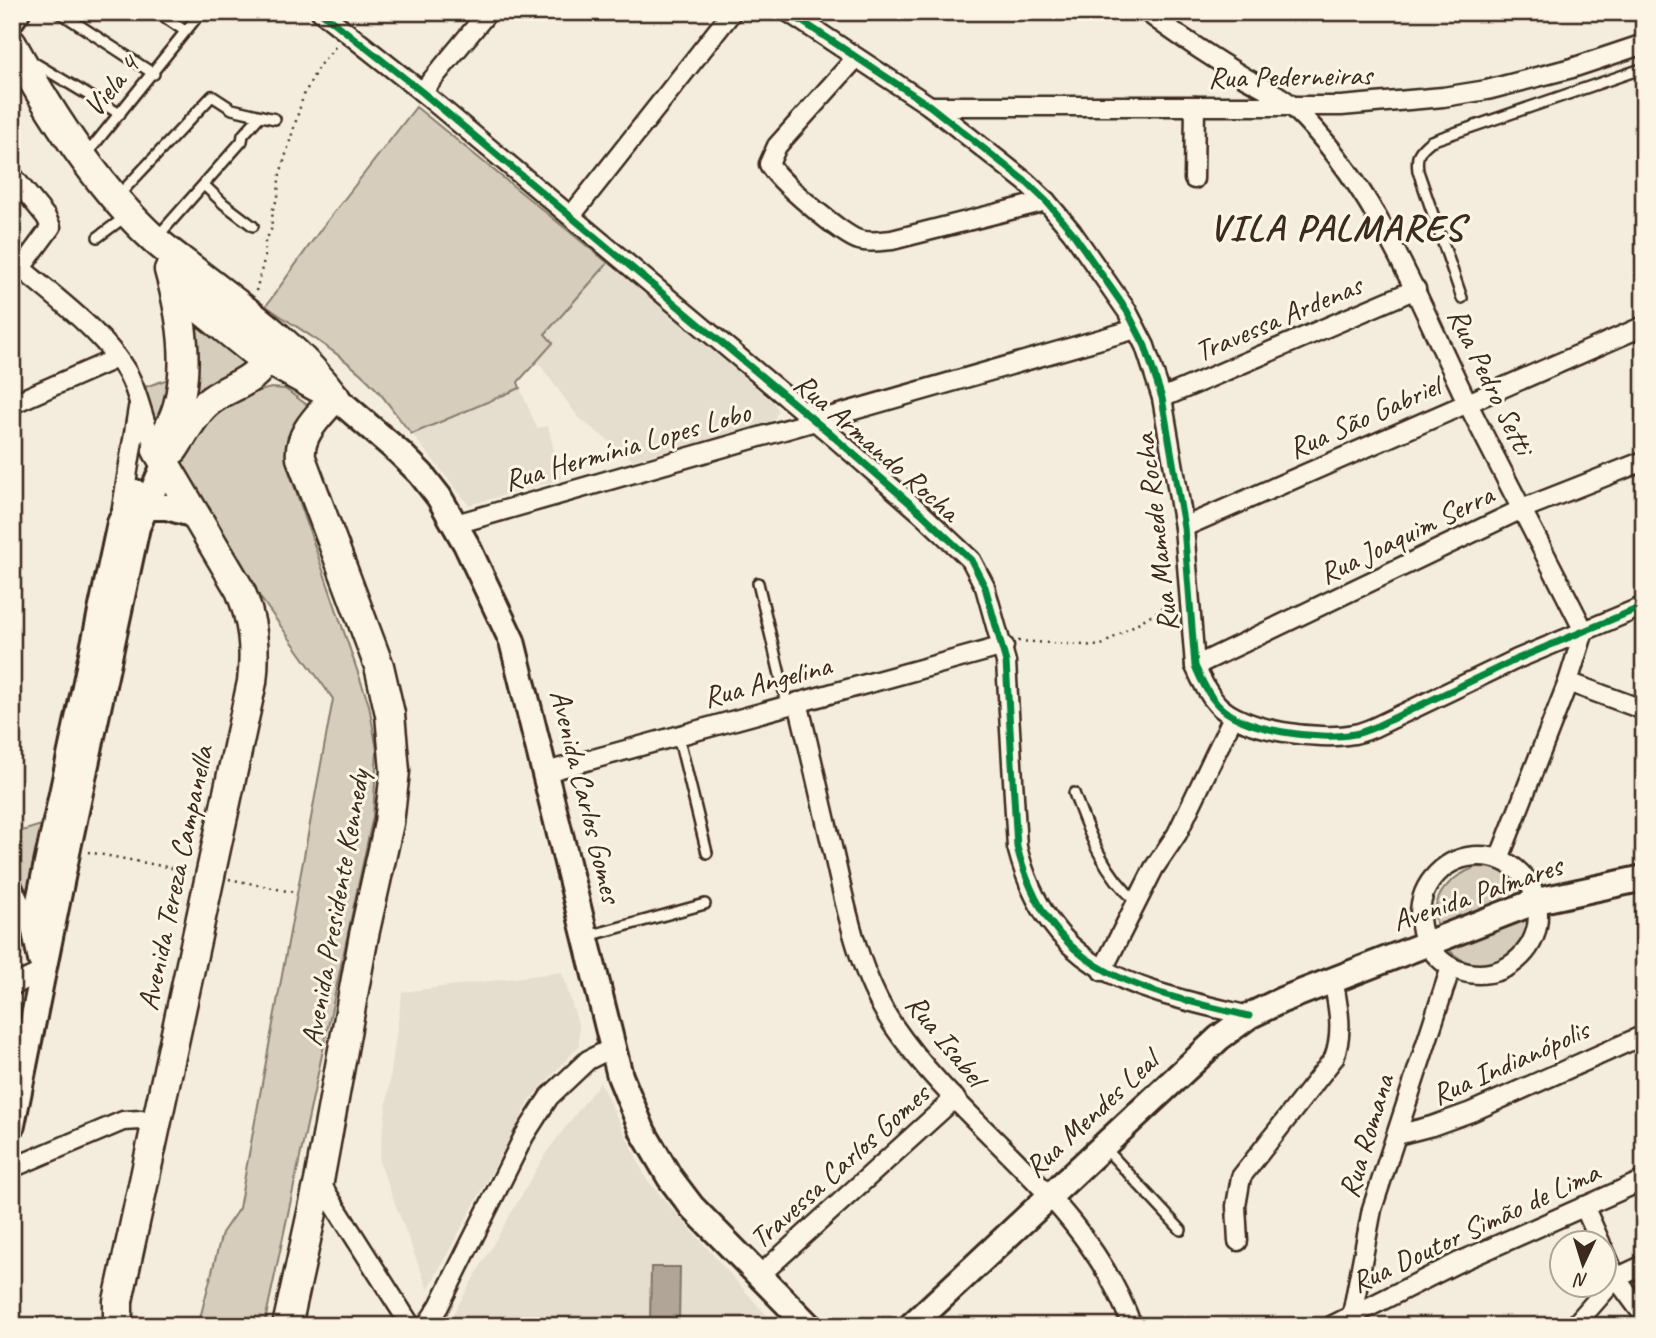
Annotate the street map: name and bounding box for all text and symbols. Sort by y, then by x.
street label: Viela 4 [75,46,149,124]
street label: Rua Pederneiras [1208,56,1375,96]
district label: VILA PALMARES [1209,204,1470,251]
street label: Travessa Ardenas [1189,265,1370,370]
street label: Rua Pedro Setti [1439,301,1544,464]
street label: Rua Armando Rocha [786,364,970,531]
street label: Rua São Gabriel [1282,365,1450,467]
street label: Rua Hermínia Lopes Lobo [499,392,756,499]
street label: Rua Mamede Rocha [1125,430,1187,634]
street label: Rua Joaquim Serra [1313,475,1501,593]
street label: Rua Angelina [699,645,837,716]
street label: Avenida Carlos Gomes [541,686,632,909]
street label: Avenida Tereza Campanella [128,740,222,1014]
street label: Avenida Presidente Kennedy [292,764,378,1049]
street label: Avenida Palmares [1387,845,1570,940]
street label: Rua Isabel [897,986,998,1098]
street label: Rua Indianópolis [1425,1009,1597,1114]
street label: Rua Mendes Leal [1016,1039,1169,1186]
street label: Rua Romana [1329,1068,1403,1202]
street label: Travessa Carlos Gomes [741,1073,939,1257]
street label: Rua Doutor Simão de Lima [1345,1152,1607,1301]
north arrow [1548,1230,1618,1300]
text: N [1572,1267,1589,1292]

